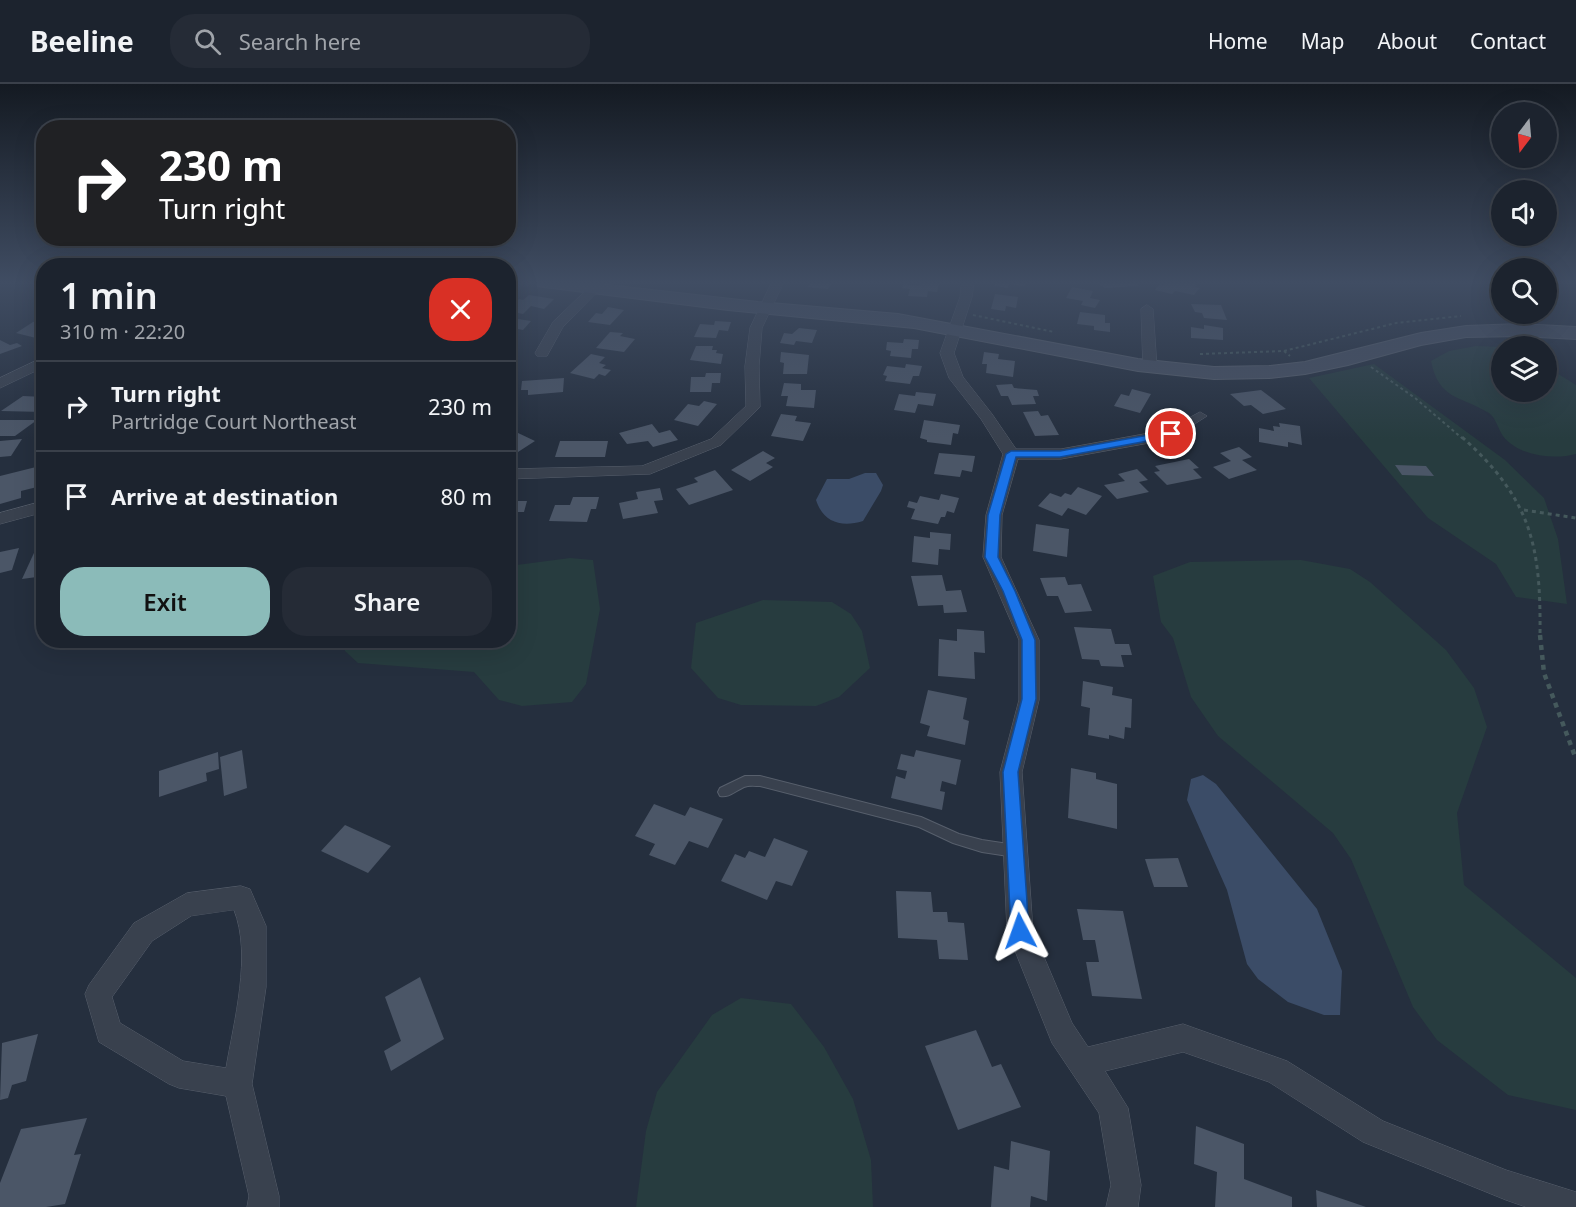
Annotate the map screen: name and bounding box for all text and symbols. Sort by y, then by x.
search box [170,14,590,68]
text: Beeline [30,22,134,60]
icon: search [191,25,224,58]
text: Search here [239,26,361,56]
text: Home [1208,27,1268,55]
text: Map [1301,27,1344,55]
text: About [1377,27,1437,55]
text: Contact [1470,27,1546,55]
north arrow [1491,102,1557,168]
map controls [1491,102,1557,402]
text: 230 m [159,136,283,193]
icon: right [60,144,138,222]
button: sound [1491,180,1557,246]
text: Turn right [159,190,285,227]
button: search [1491,258,1557,324]
text: 1 min [60,271,158,320]
button: close [429,278,492,341]
text: 310 m · 22:20 [60,318,185,345]
button: layers [1491,336,1557,402]
text: Turn right [111,378,221,408]
icon: right [60,390,93,423]
text: 230 m [428,391,492,421]
text: Partridge Court Northeast [111,408,357,435]
pin [1145,408,1196,459]
icon: arrive [1154,417,1187,450]
icon: arrive [60,480,93,513]
text: Arrive at destination [111,481,338,511]
text: 80 m [441,481,492,511]
button: Exit [60,567,270,636]
button: Share [282,567,492,636]
position arrow [988,899,1052,963]

